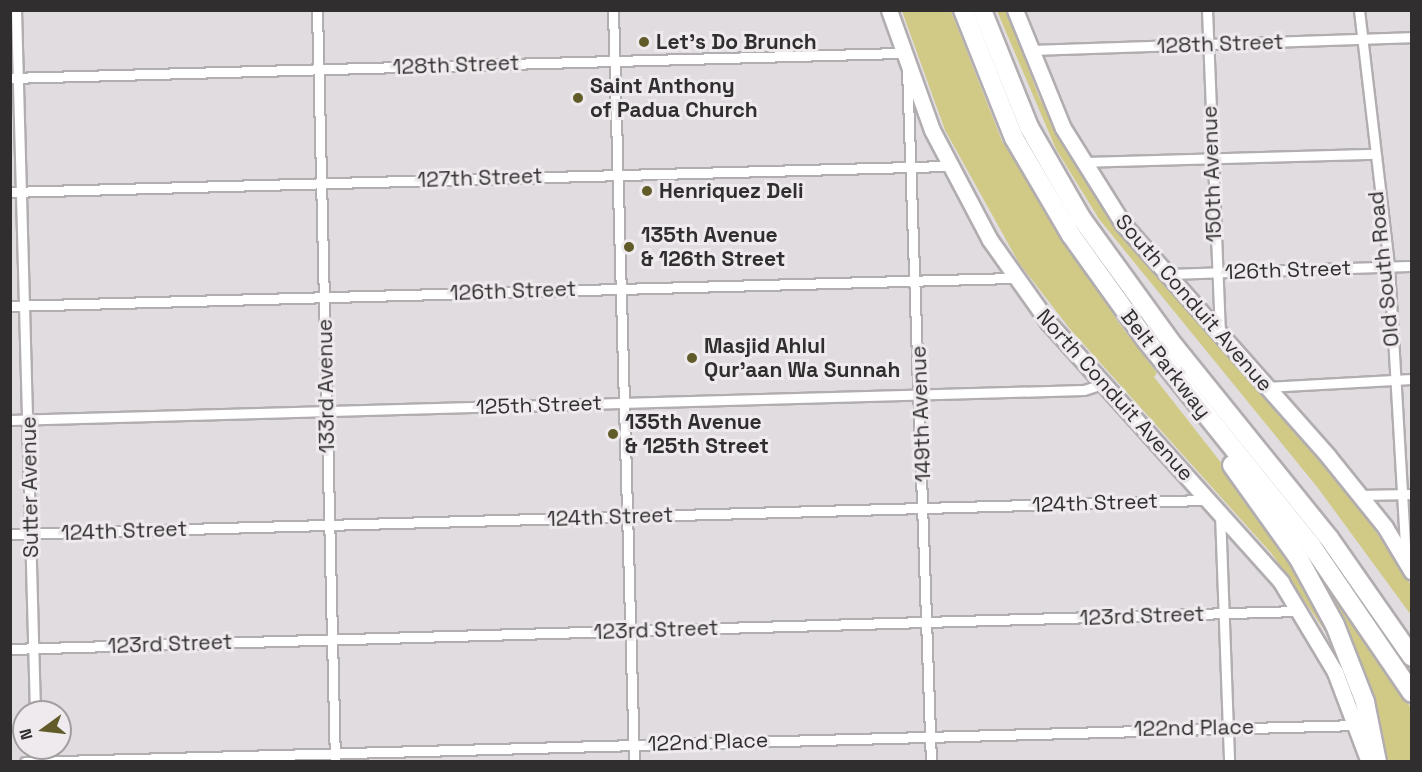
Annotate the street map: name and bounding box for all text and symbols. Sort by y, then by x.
place label: Let's Do Brunch [656,29,817,55]
street label: 128th Street [1156,29,1284,59]
marker: Let's Do Brunch [637,35,651,49]
street label: 128th Street [392,50,520,80]
place label: Saint Anthony of Padua Church [590,73,758,123]
marker: Saint Anthony of Padua Church [571,91,585,105]
street label: 150th Avenue [1197,105,1227,243]
street label: 127th Street [417,163,543,193]
place label: Henriquez Deli [659,178,804,204]
marker: Henriquez Deli [640,184,654,198]
street label: Old South Road [1363,190,1405,348]
street label: South Conduit Avenue [1110,209,1278,397]
place label: 135th Avenue & 126th Street [641,222,785,272]
marker: 135th Avenue & 126th Street [622,240,636,254]
street label: 126th Street [1224,255,1352,285]
street label: 126th Street [449,276,577,306]
street label: North Conduit Avenue [1031,304,1199,486]
street label: Belt Parkway [1116,304,1216,424]
street label: 133rd Avenue [312,318,340,454]
place label: Masjid Ahlul Qur'aan Wa Sunnah [704,333,901,383]
street label: 149th Avenue [906,345,936,483]
marker: Masjid Ahlul Qur'aan Wa Sunnah [685,351,699,365]
street label: 125th Street [476,390,602,420]
place label: 135th Avenue & 125th Street [625,409,769,459]
street label: Sutter Avenue [16,416,44,558]
marker: 135th Avenue & 125th Street [606,427,620,441]
street label: 124th Street [1032,488,1158,518]
street label: 124th Street [547,502,673,532]
street label: 124th Street [61,516,187,546]
street label: 123rd Street [1079,601,1205,631]
street label: 123rd Street [593,615,719,645]
street label: 123rd Street [107,629,233,659]
north arrow [12,700,72,760]
street label: 122nd Place [1134,714,1254,742]
text: N [15,726,38,742]
street label: 122nd Place [647,727,769,757]

